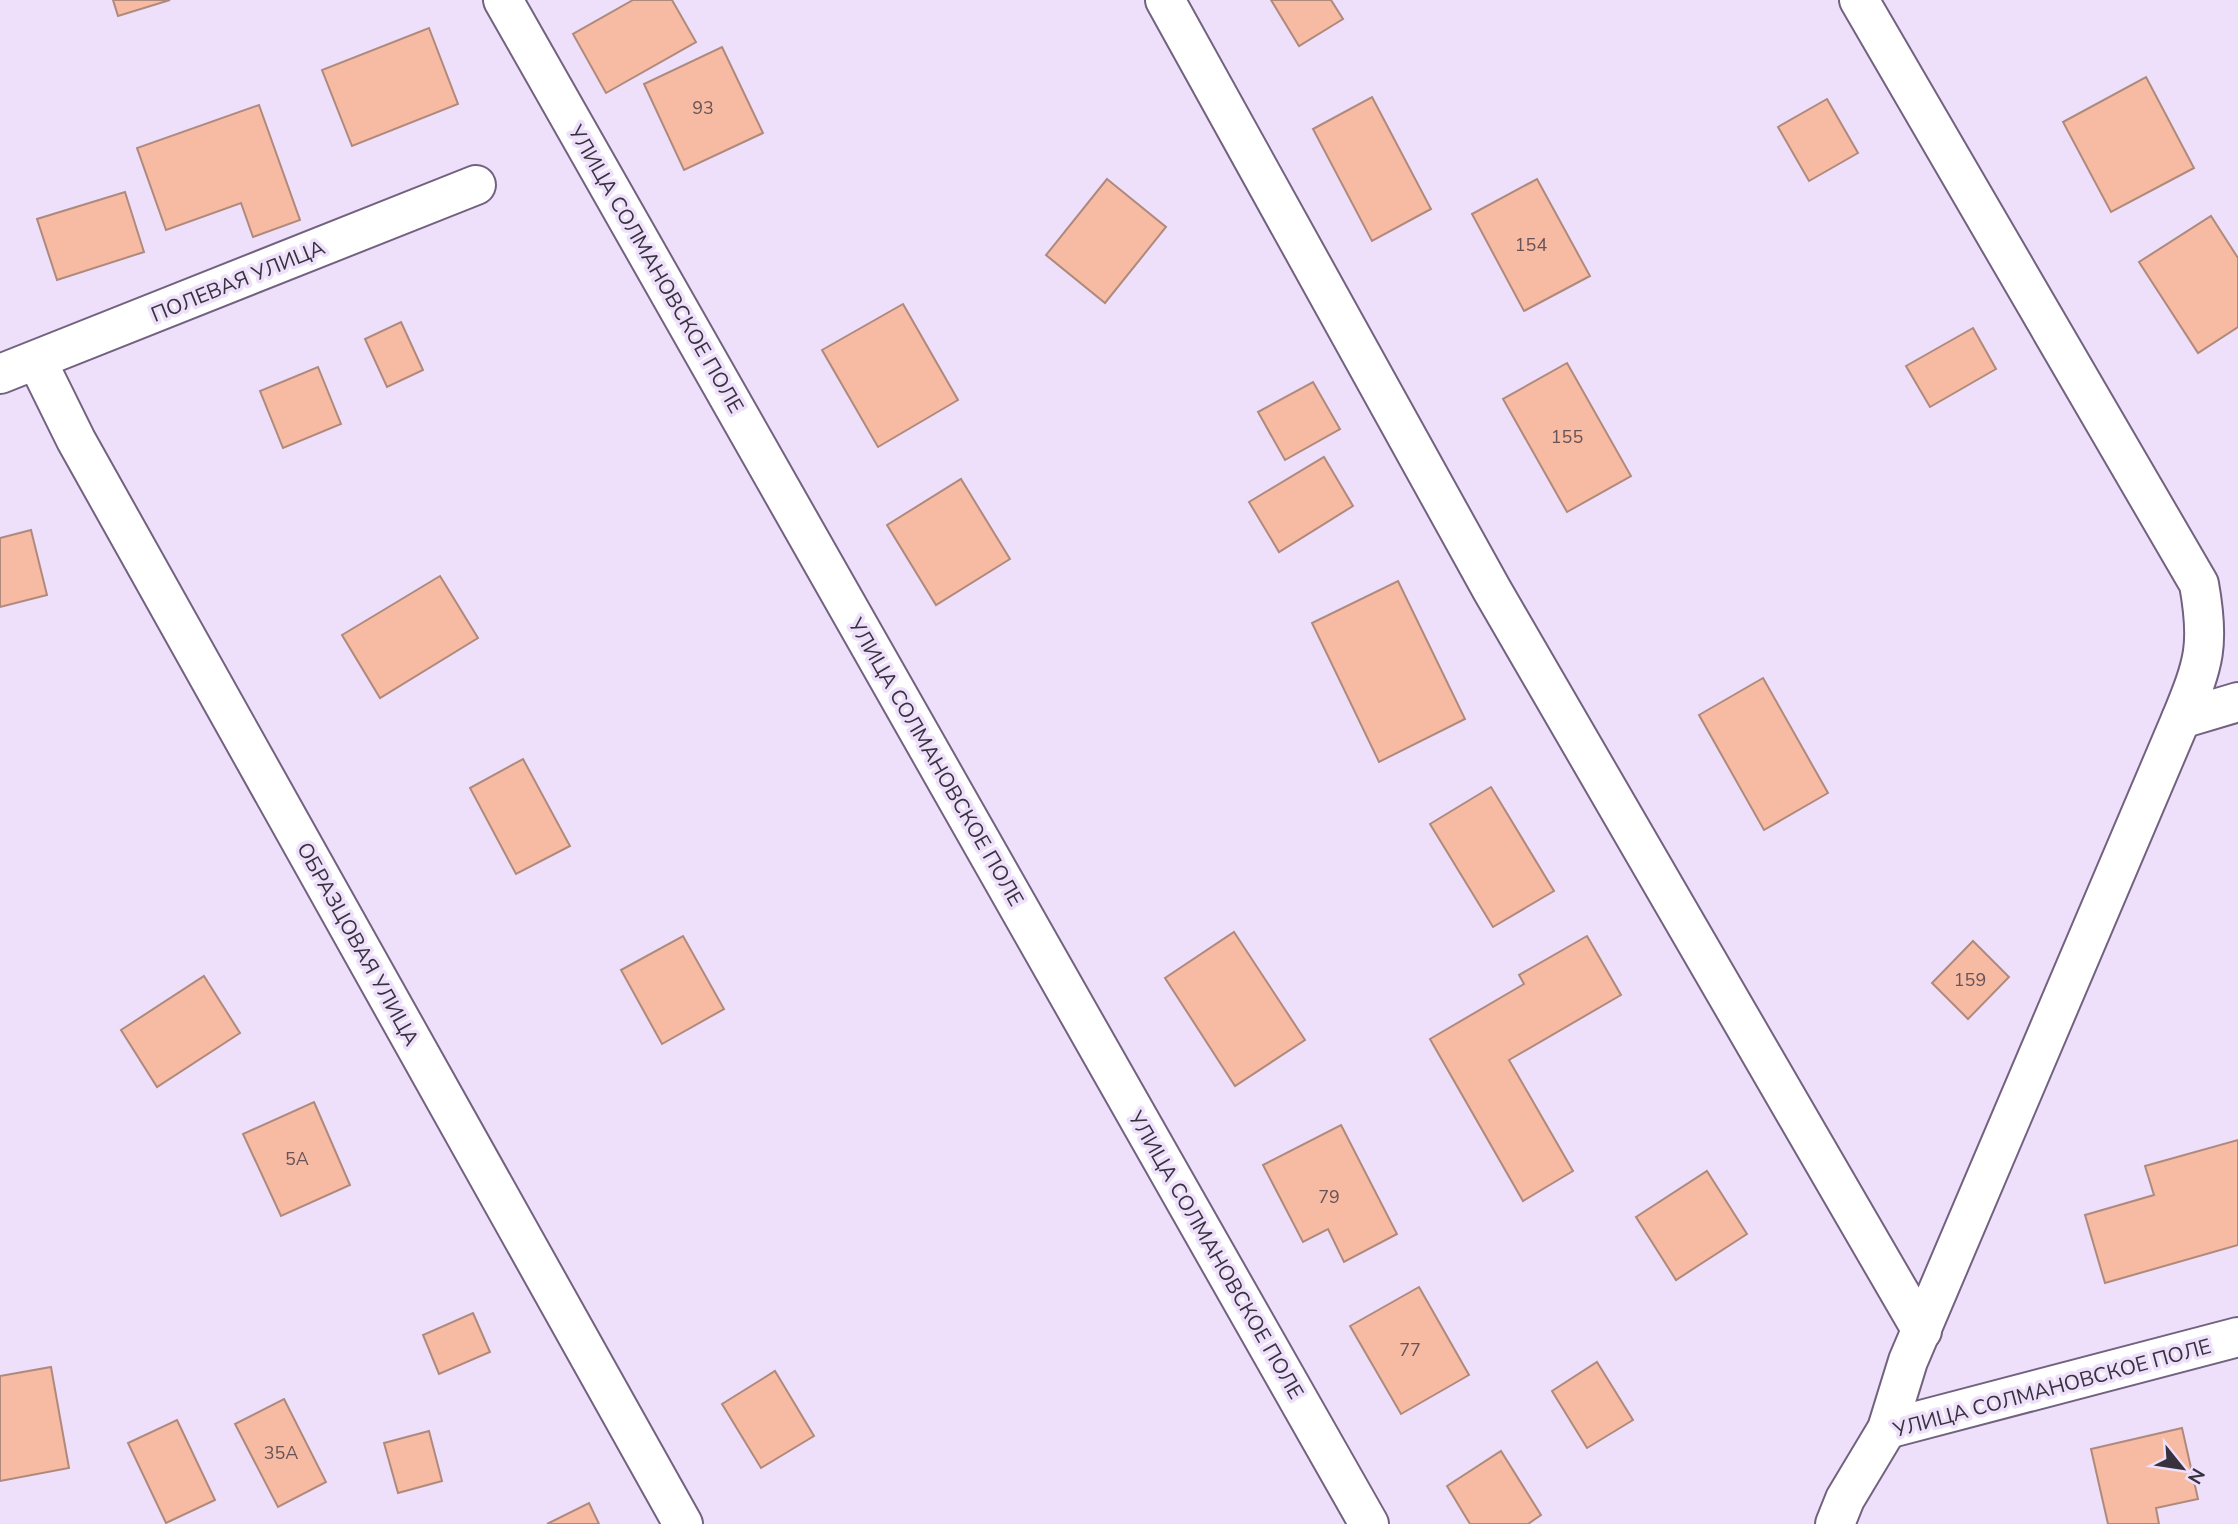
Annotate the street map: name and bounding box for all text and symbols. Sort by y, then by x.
house number: 93 [692,96,714,120]
street label: УЛИЦА СОЛМАНОВСКОЕ ПОЛЕ [561,119,750,418]
street label: ПОЛЕВАЯ УЛИЦА [147,233,329,329]
house number: 154 [1515,233,1547,257]
house number: 155 [1551,425,1583,449]
street label: УЛИЦА СОЛМАНОВСКОЕ ПОЛЕ [841,612,1030,911]
street label: ОБРАЗЦОВАЯ УЛИЦА [290,837,426,1051]
house number: 159 [1954,968,1986,992]
street label: УЛИЦА СОЛМАНОВСКОЕ ПОЛЕ [1121,1105,1310,1404]
house number: 5А [285,1147,309,1171]
house number: 79 [1318,1185,1340,1209]
street label: УЛИЦА СОЛМАНОВСКОЕ ПОЛЕ [1889,1332,2214,1444]
house number: 77 [1399,1338,1421,1362]
north arrow [2147,1433,2217,1503]
house number: 35А [264,1441,298,1465]
text: N [2181,1463,2211,1489]

